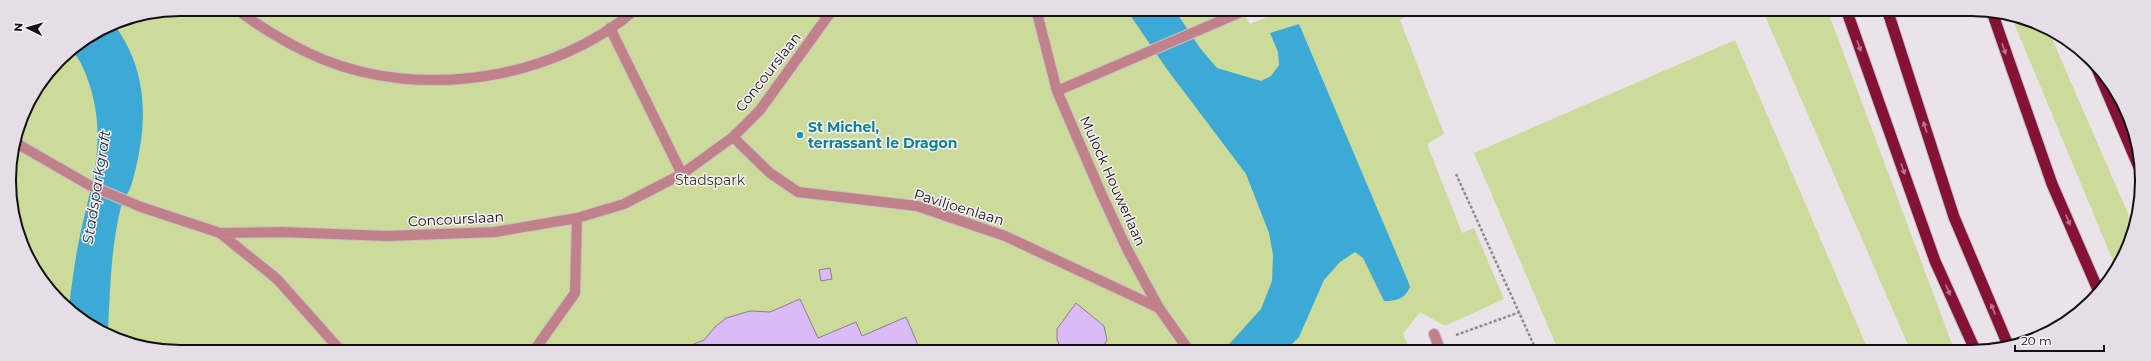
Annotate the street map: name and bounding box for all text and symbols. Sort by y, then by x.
north arrow [8,8,48,48]
text: N [11,22,25,32]
street label: Concourslaan [731,29,805,115]
one-way arrow [1857,41,1863,53]
one-way arrow [2001,44,2007,56]
street label: Mulock Houwerlaan [1076,113,1150,249]
place label: St Michel, terrassant le Dragon [808,118,957,152]
one-way arrow [1921,120,1927,132]
water label: Stadsparkgraft [78,129,114,245]
marker: St Michel, terrassant le Dragon [795,130,805,140]
one-way arrow [1900,163,1906,175]
park label: Stadspark [675,171,746,189]
street label: Paviljoenlaan [912,185,1006,229]
street label: Concourslaan [408,208,504,230]
one-way arrow [2065,214,2071,226]
one-way arrow [1945,285,1951,296]
one-way arrow [1989,302,1995,314]
scale bar [2015,327,2104,353]
text: 20 m [2021,333,2052,348]

